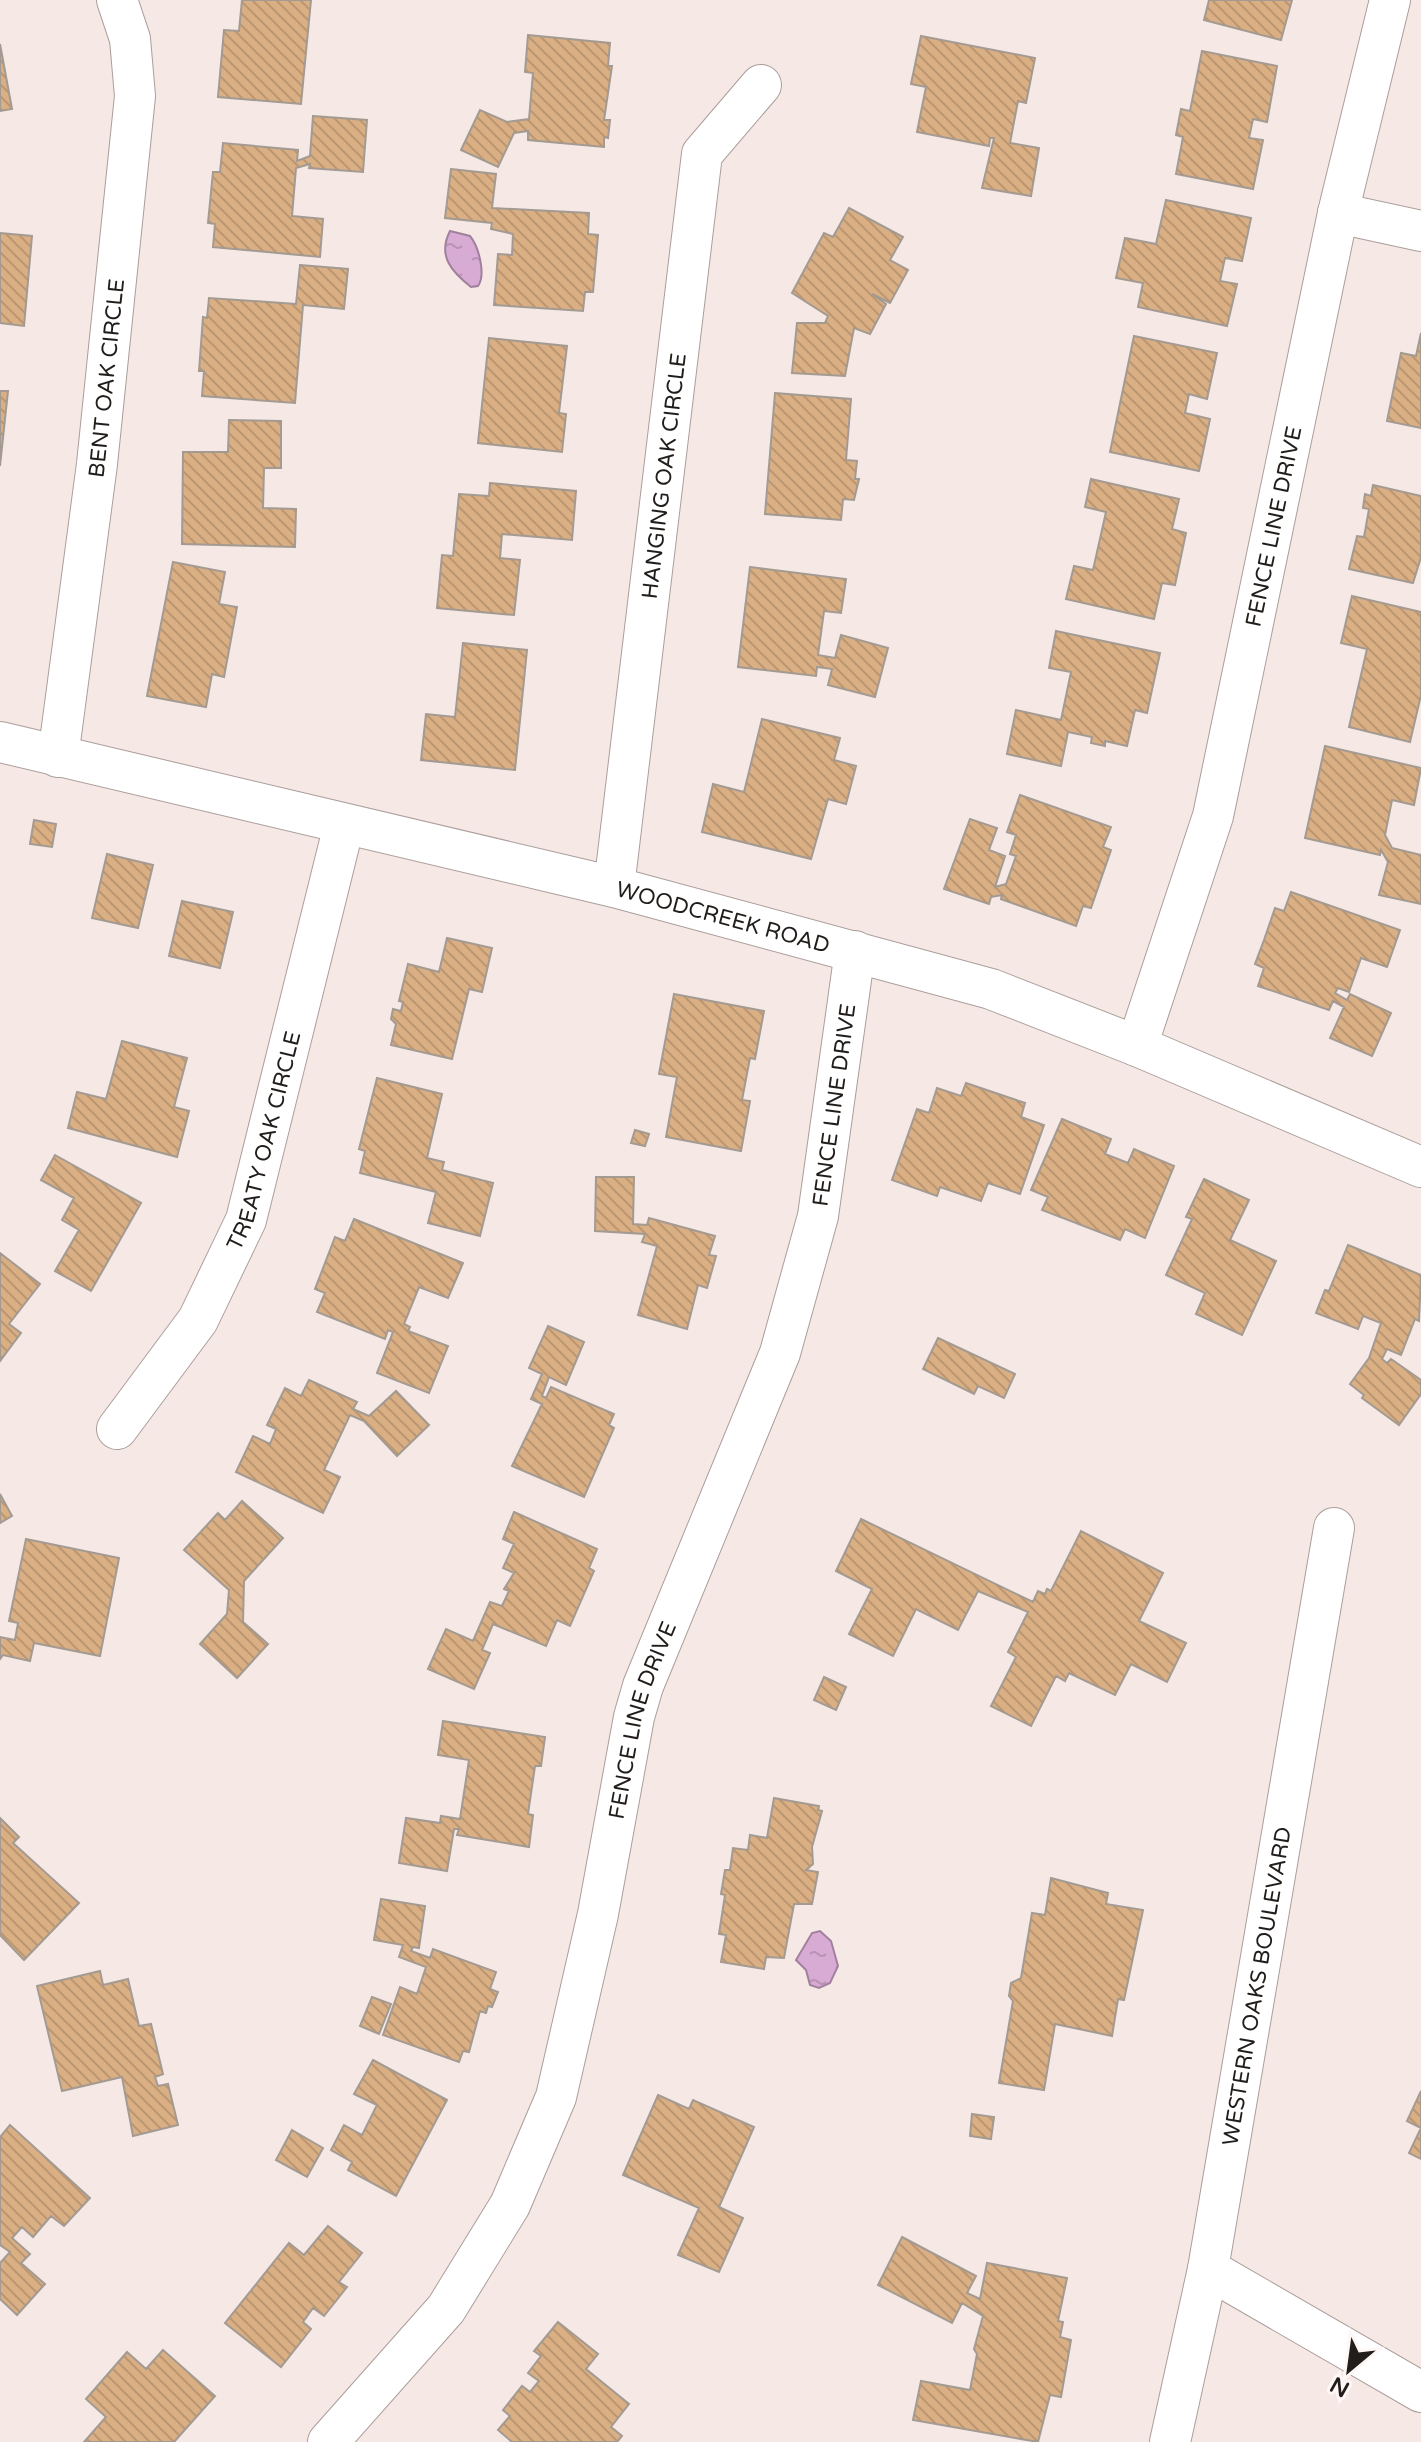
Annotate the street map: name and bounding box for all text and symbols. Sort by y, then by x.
street label: BENT OAK CIRCLE [83,277,130,479]
street label: HANGING OAK CIRCLE [637,352,692,600]
street label: FENCE LINE DRIVE [1241,424,1307,629]
street label: WOODCREEK ROAD [613,876,833,959]
street label: FENCE LINE DRIVE [807,1002,862,1208]
street label: TREATY OAK CIRCLE [221,1029,306,1255]
street label: FENCE LINE DRIVE [604,1618,682,1821]
street label: WESTERN OAKS BOULEVARD [1217,1825,1297,2148]
north arrow [1309,2330,1389,2410]
text: N [1326,2371,1354,2402]

